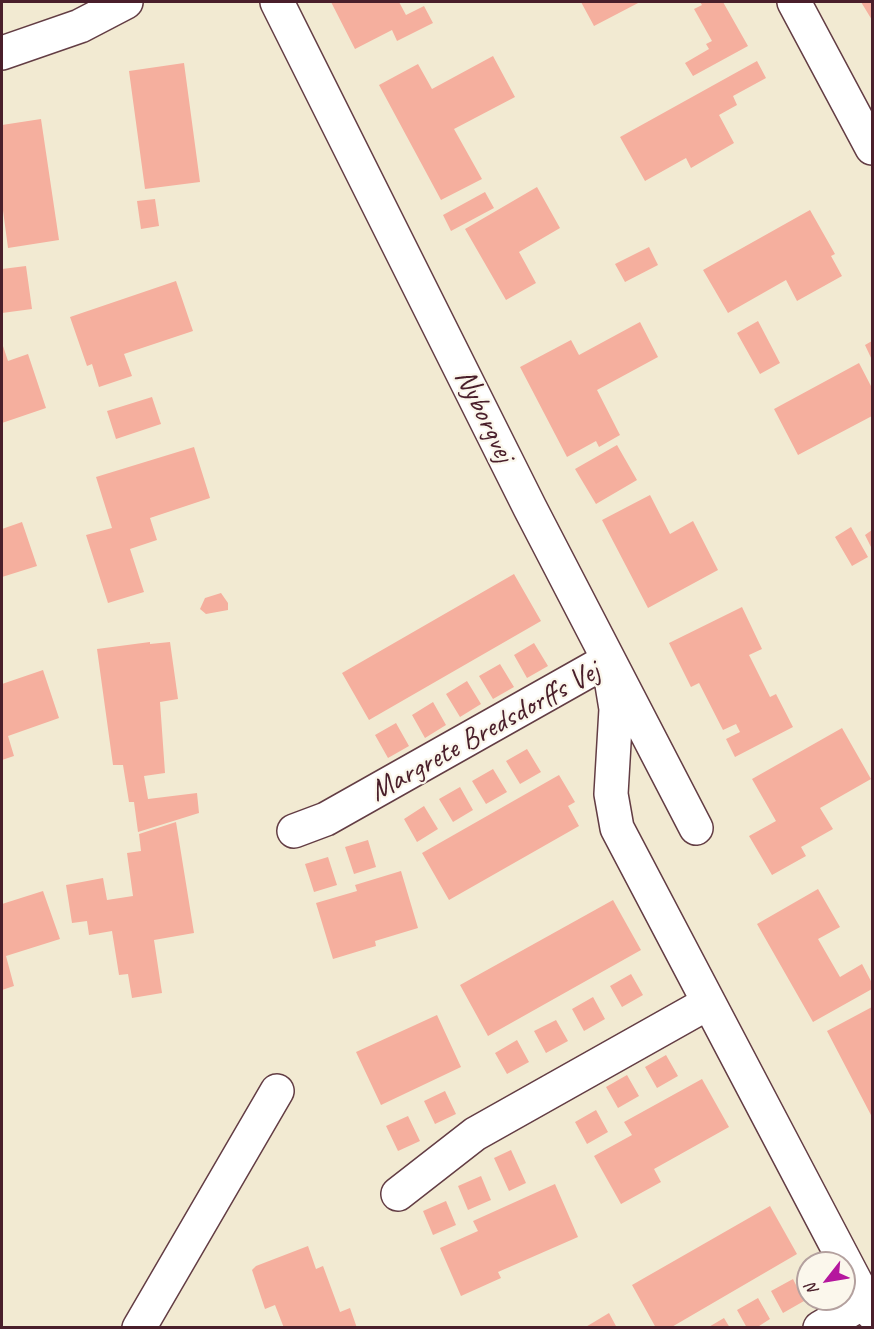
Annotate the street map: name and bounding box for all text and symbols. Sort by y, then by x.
street label: Nyborgvej [446,363,522,469]
street label: Margrete Bredsdorffs Vej [364,654,606,810]
north arrow [796,1251,856,1311]
text: N [801,1280,823,1299]

